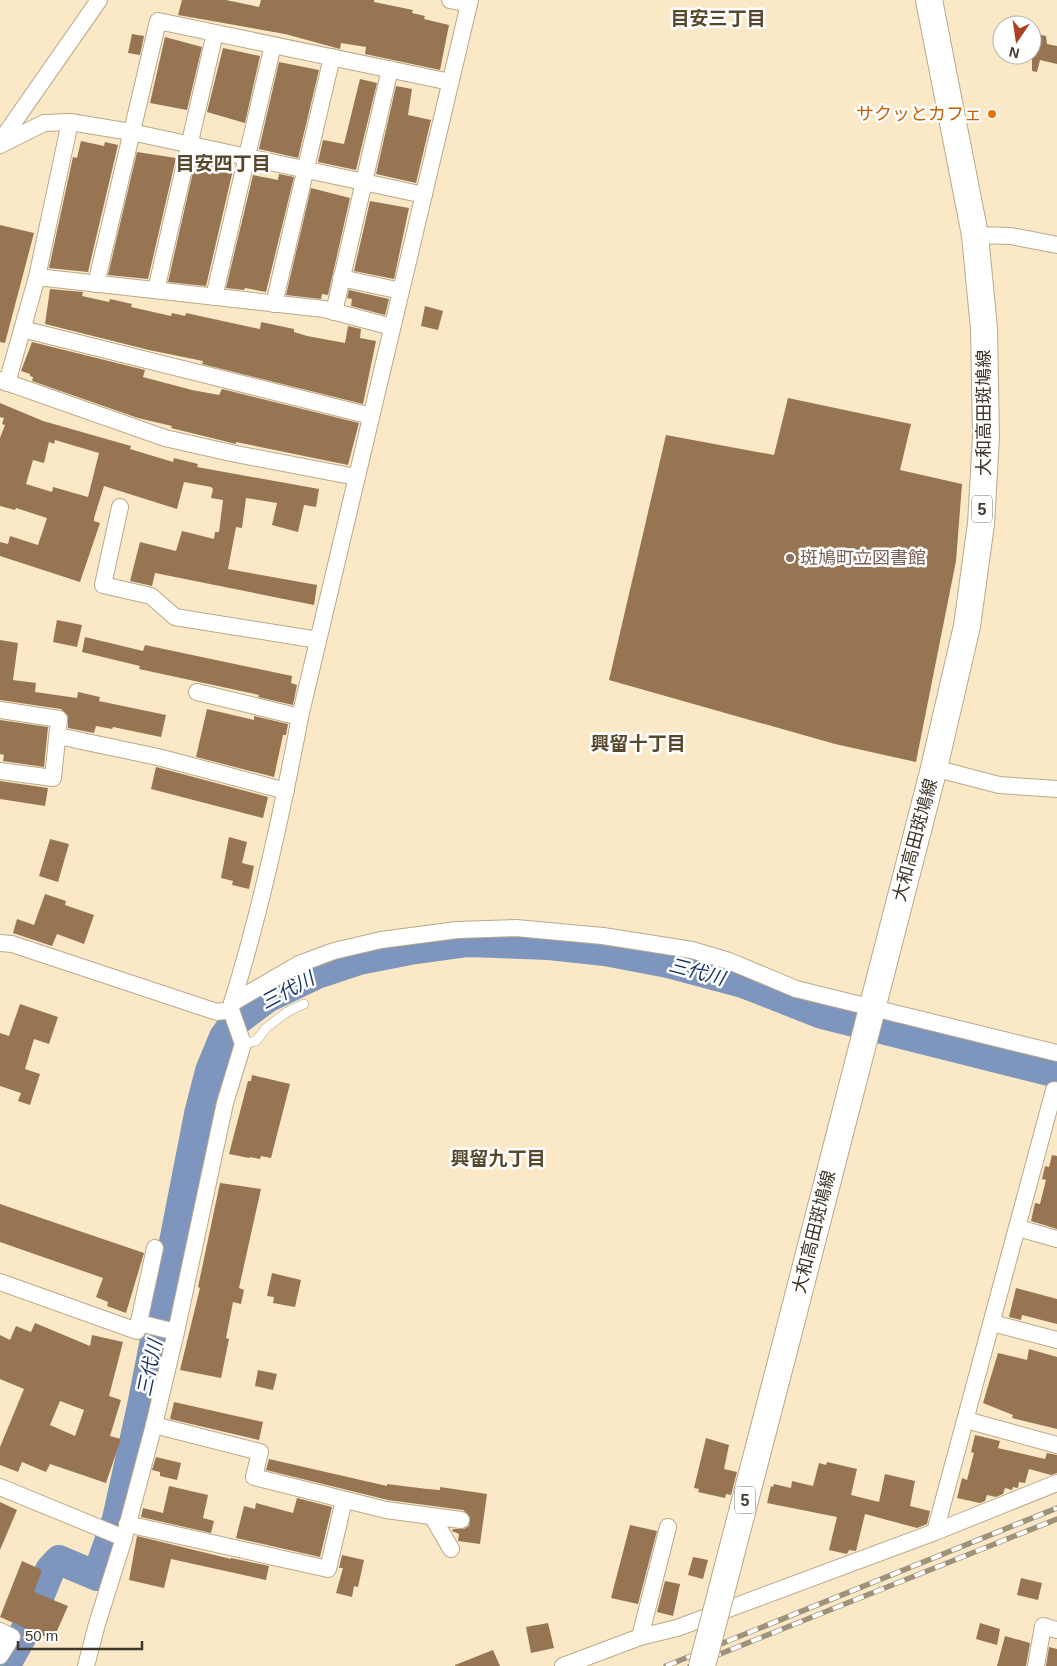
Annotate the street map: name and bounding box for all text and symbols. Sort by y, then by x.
district label: 目安三丁目 [670,8,766,29]
north arrow [992,15,1042,65]
text: N [1007,44,1021,62]
place label: サクッとカフェ [856,104,982,124]
marker: サクッとカフェ [986,108,998,120]
district label: 目安四丁目 [175,153,271,174]
street label: 大和高田斑鳩線 [974,350,994,476]
road number: 5 [972,496,992,522]
place label: 斑鳩町立図書館 [800,548,926,568]
marker: 斑鳩町立図書館 [784,552,796,564]
district label: 興留十丁目 [590,733,686,754]
street label: 大和高田斑鳩線 [889,777,941,903]
water label: 三代川 [667,954,729,990]
water label: 三代川 [257,967,319,1013]
district label: 興留九丁目 [450,1148,546,1169]
street label: 大和高田斑鳩線 [789,1168,839,1296]
water label: 三代川 [133,1336,166,1398]
road number: 5 [735,1486,755,1514]
scale bar [18,1618,141,1650]
text: 50 m [25,1627,58,1644]

